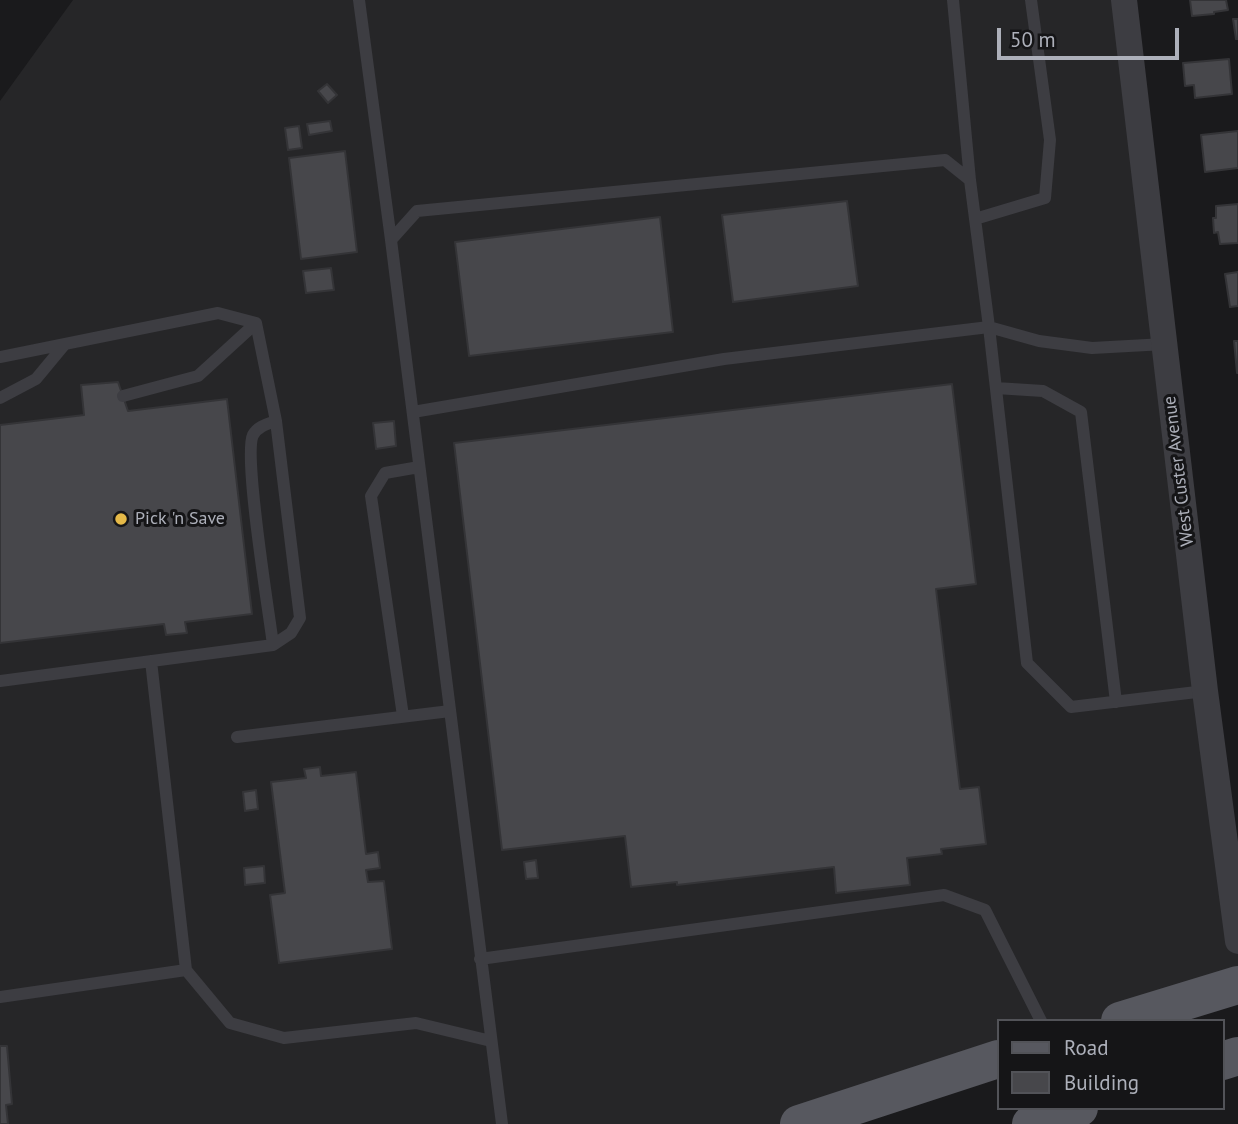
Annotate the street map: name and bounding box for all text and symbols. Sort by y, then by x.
scale bar [1000,14,1182,58]
text: 50 m [1010,26,1056,53]
street label: West Custer Avenue [1159,395,1199,547]
place label: Pick 'n Save [135,508,225,530]
marker: Pick 'n Save [113,511,129,527]
legend [996,1019,1224,1110]
text: Road [1064,1034,1108,1061]
text: Building [1064,1069,1139,1096]

